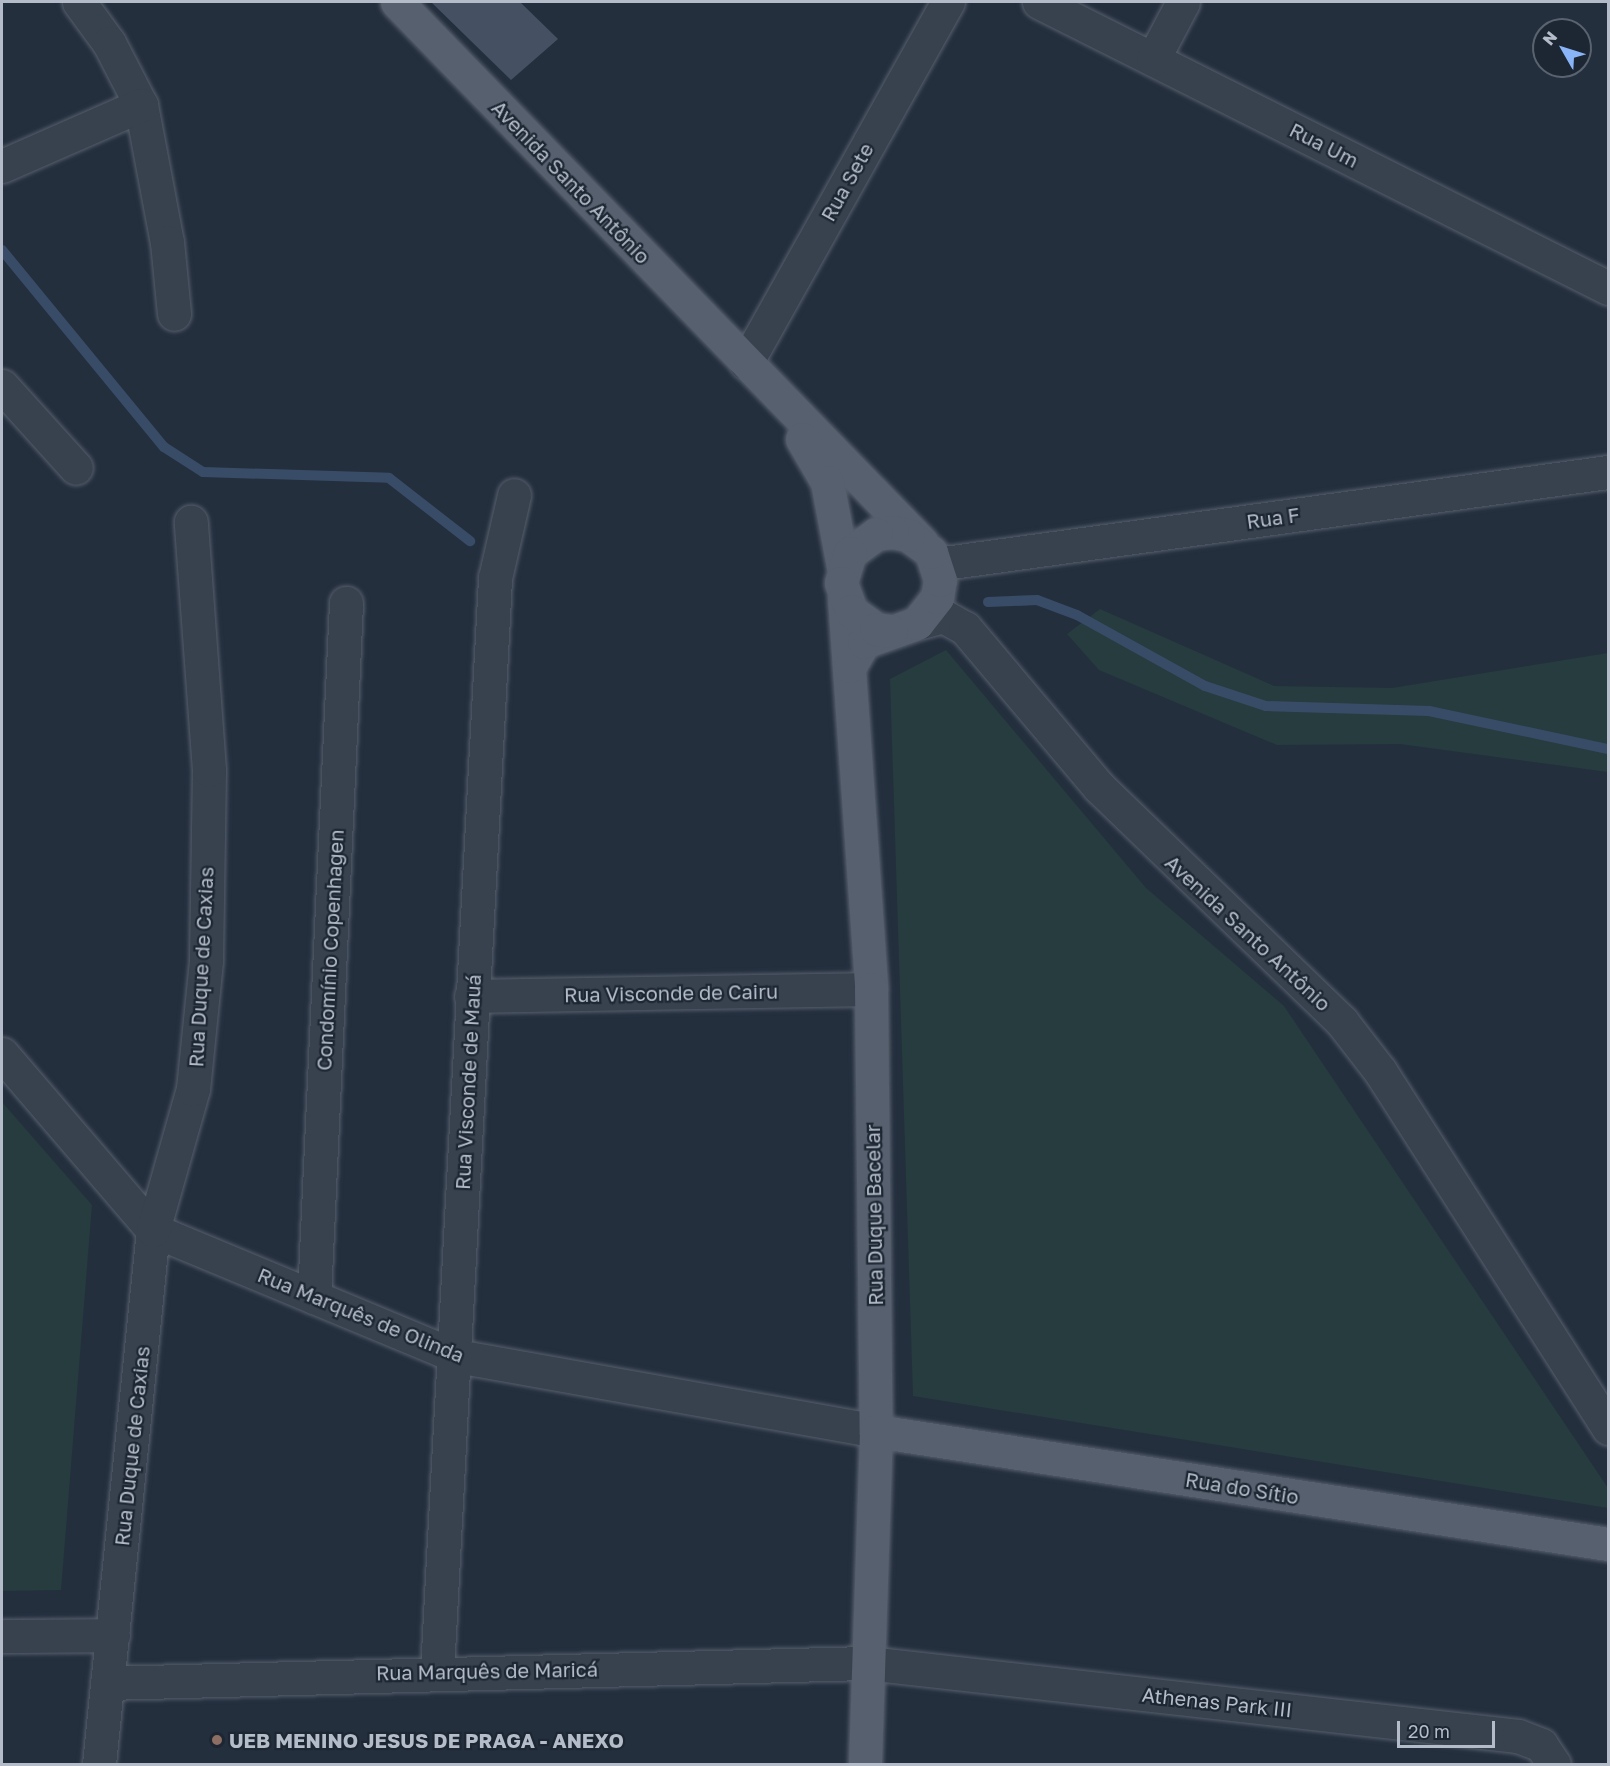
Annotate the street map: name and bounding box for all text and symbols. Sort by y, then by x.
north arrow [1532,18,1592,78]
text: N [1538,27,1561,49]
street label: Avenida Santo Antônio [487,96,655,268]
street label: Rua Um [1286,118,1362,172]
street label: Rua Sete [816,139,878,225]
street label: Rua F [1245,502,1301,534]
street label: Condomínio Copenhagen [312,829,348,1071]
street label: Avenida Santo Antônio [1160,850,1336,1016]
street label: Rua Duque de Caxias [184,866,218,1068]
street label: Rua Visconde de Mauá [450,974,486,1190]
street label: Rua Visconde de Cairu [564,979,778,1007]
street label: Rua Duque Bacelar [860,1124,888,1306]
street label: Rua Marquês de Olinda [254,1263,468,1367]
street label: Rua Duque de Caxias [110,1345,154,1547]
street label: Rua do Sítio [1184,1467,1300,1509]
street label: Rua Marquês de Maricá [376,1657,598,1685]
street label: Athenas Park III [1141,1682,1293,1722]
scale bar [1400,1709,1498,1747]
text: 20 m [1408,1720,1450,1742]
place label: UEB MENINO JESUS DE PRAGA - ANEXO [229,1728,624,1752]
marker: UEB MENINO JESUS DE PRAGA - ANEXO [210,1733,224,1747]

